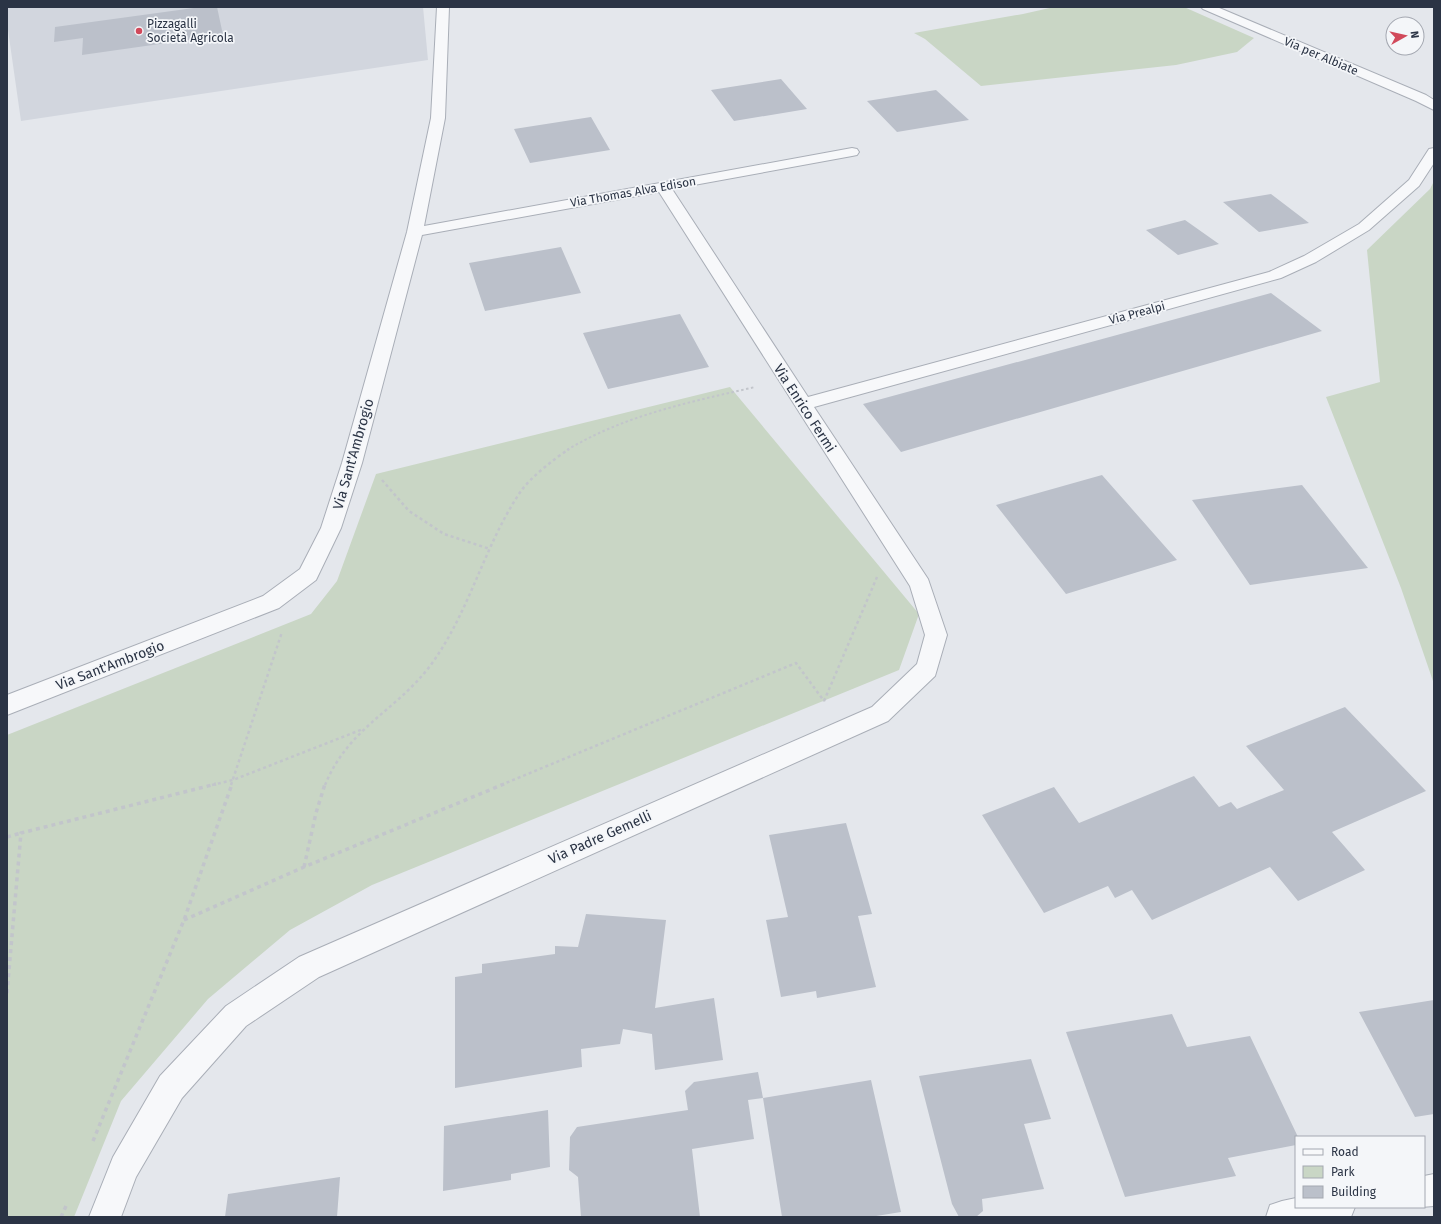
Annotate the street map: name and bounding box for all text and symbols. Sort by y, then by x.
north arrow [1385,16,1425,56]
place label: Pizzagalli Società Agricola [147,17,234,45]
marker: Pizzagalli Società Agricola [134,26,144,36]
text: N [1407,30,1421,39]
street label: Via per Albiate [1282,34,1360,78]
street label: Via Thomas Alva Edison [569,174,697,210]
street label: Via Prealpi [1107,299,1167,327]
street label: Via Enrico Fermi [770,361,839,456]
street label: Via Sant'Ambrogio [329,397,377,512]
street label: Via Sant'Ambrogio [53,637,167,694]
street label: Via Padre Gemelli [546,807,654,868]
legend [1295,1136,1425,1208]
text: Road [1331,1145,1359,1159]
text: Park [1331,1165,1355,1179]
text: Building [1331,1185,1377,1199]

